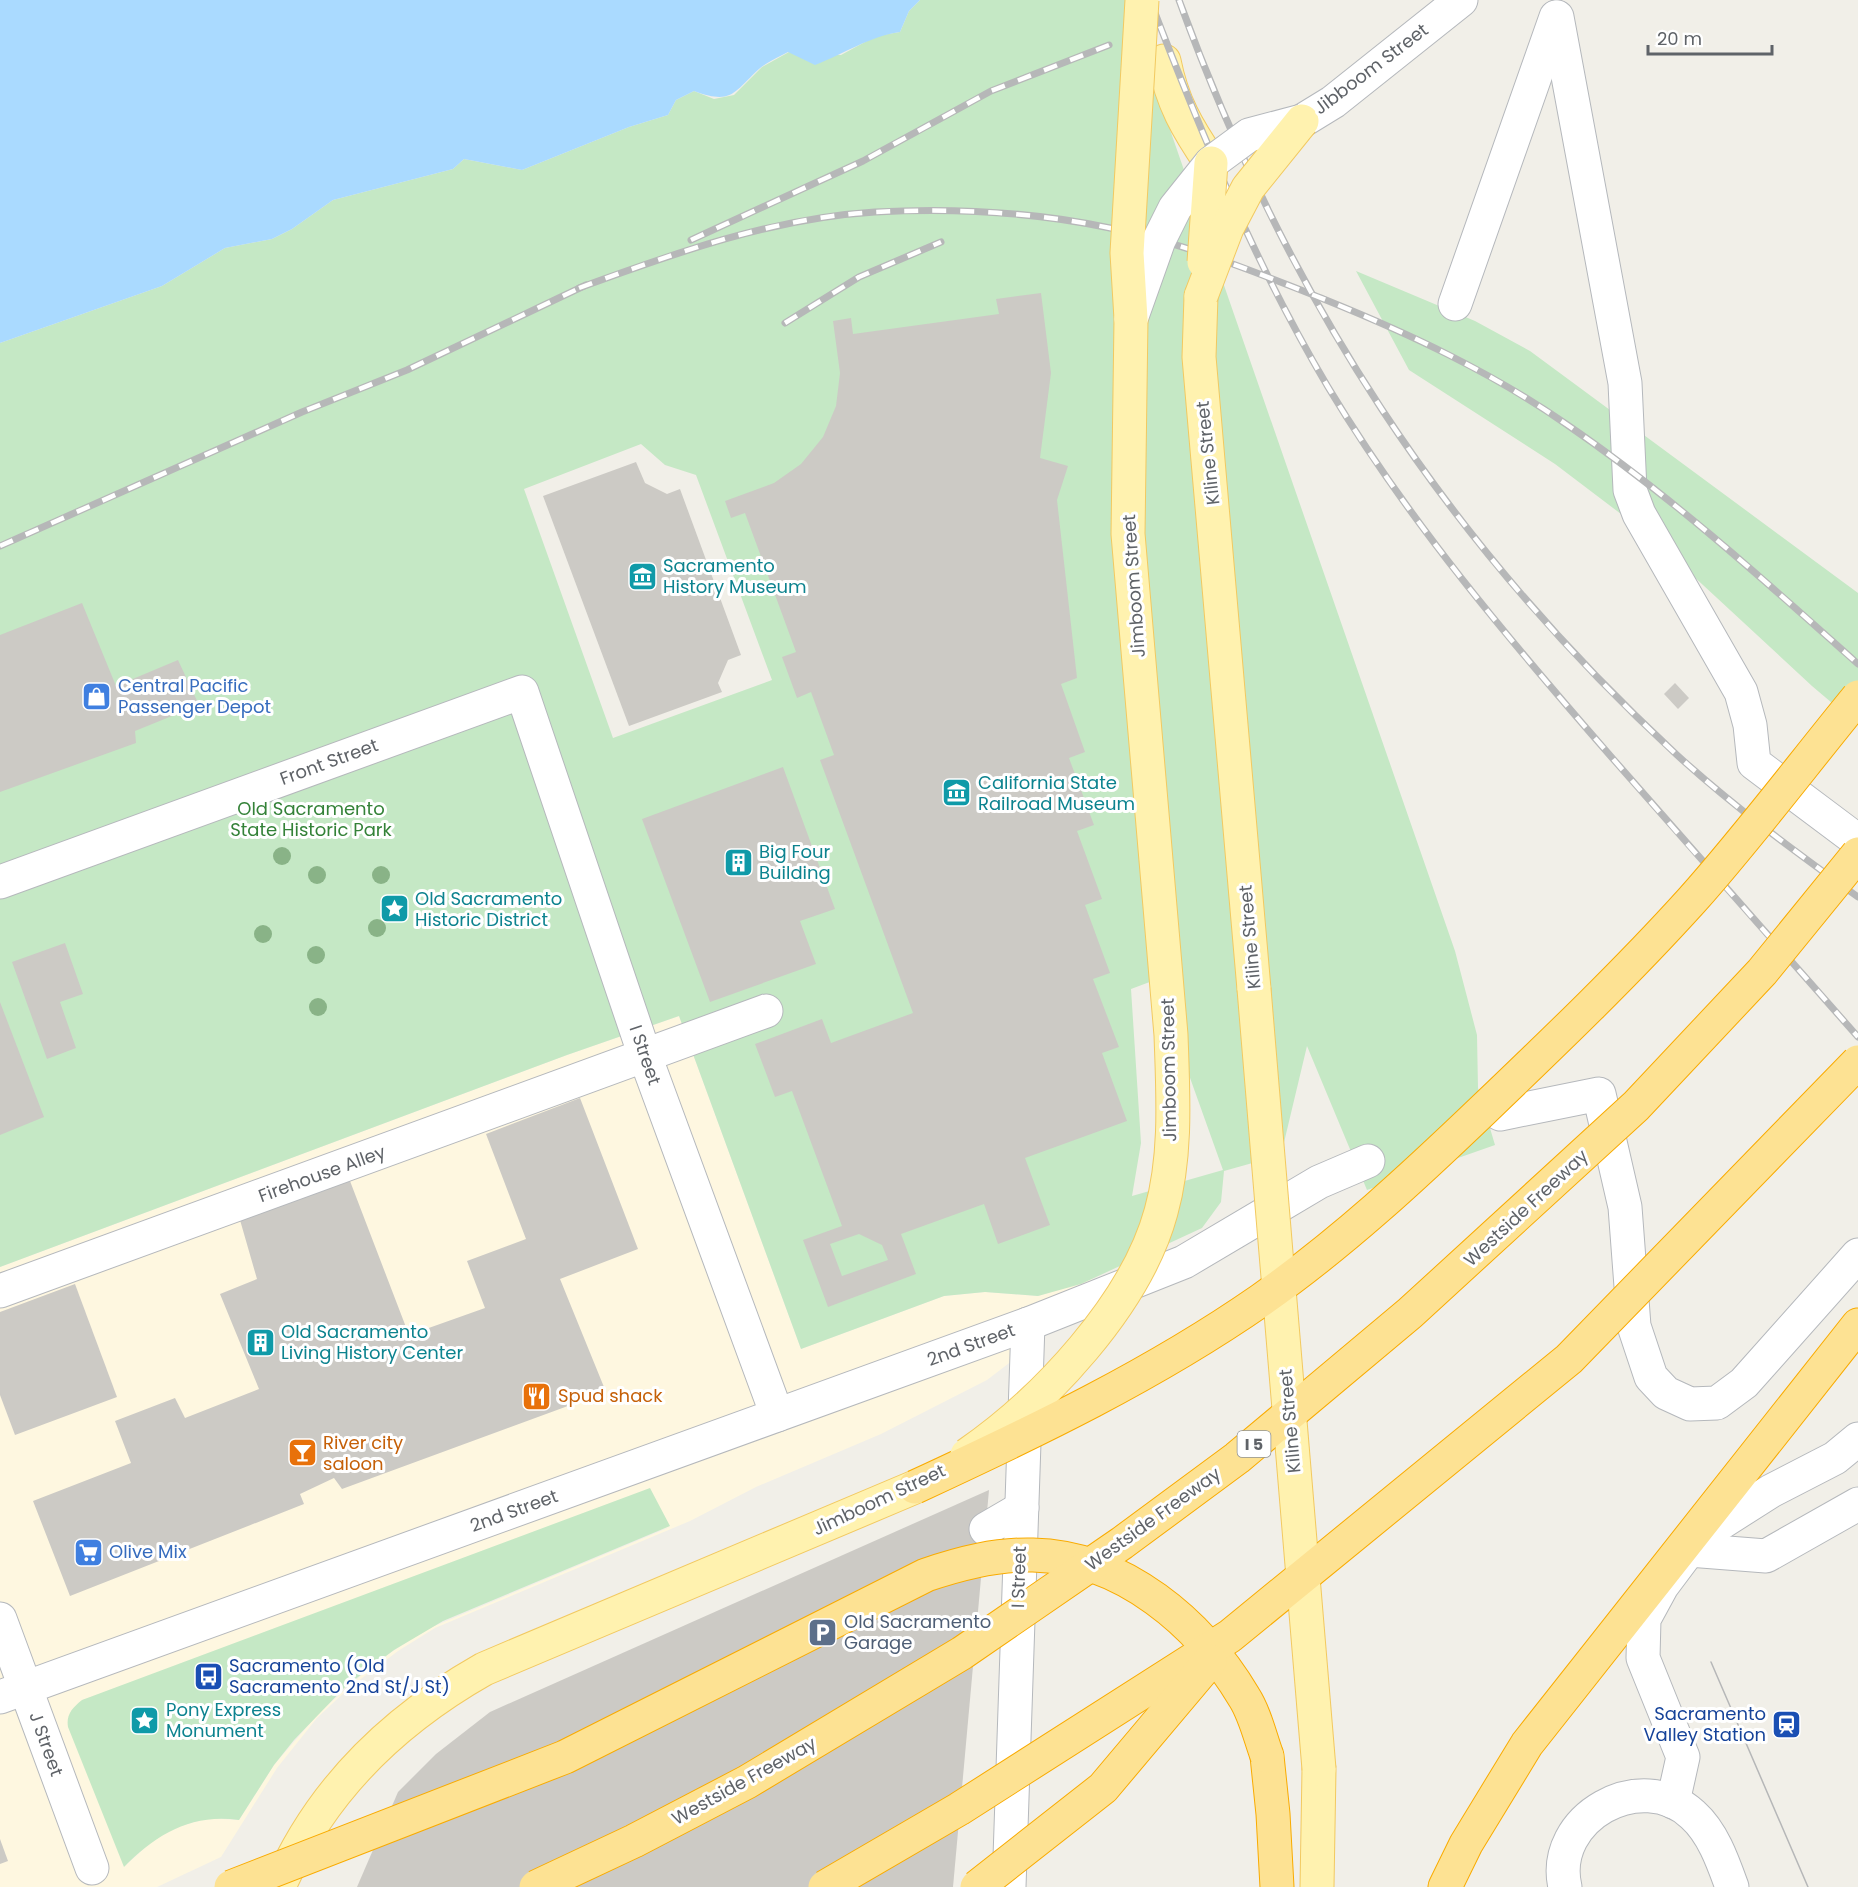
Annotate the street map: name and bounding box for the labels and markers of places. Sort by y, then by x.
place label: Sacramento History Museum [663,553,807,599]
museum icon: Sacramento History Museum [626,560,658,592]
place label: Central Pacific Passenger Depot [118,673,271,719]
shop icon: Central Pacific Passenger Depot [81,680,113,712]
place label: California State Railroad Museum [978,770,1135,816]
museum icon: California State Railroad Museum [941,777,973,809]
place label: Big Four Building [759,839,831,885]
building icon: Big Four Building [722,846,754,878]
place label: Old Sacramento Historic District [415,886,562,932]
place icon: Old Sacramento Historic District [378,893,410,925]
place label: Old Sacramento Living History Center [281,1319,464,1365]
building icon: Old Sacramento Living History Center [244,1326,276,1358]
restaurant icon: Spud shack [521,1380,553,1412]
place label: Spud shack [558,1383,663,1408]
place label: River city saloon [323,1430,403,1476]
bar icon: River city saloon [286,1437,318,1469]
supermarket icon: Olive Mix [72,1536,104,1568]
place label: Olive Mix [109,1539,187,1564]
place label: Old Sacramento Garage [844,1609,991,1655]
parking icon: Old Sacramento Garage [807,1616,839,1648]
place label: Sacramento (Old Sacramento 2nd St/J St) [229,1653,450,1699]
bus stop icon: Sacramento (Old Sacramento 2nd St/J St) [192,1660,224,1692]
place label: Pony Express Monument [166,1697,281,1743]
place label: Sacramento Valley Station [1643,1701,1766,1747]
place icon: Pony Express Monument [129,1704,161,1736]
station icon: Sacramento Valley Station [1771,1708,1803,1740]

